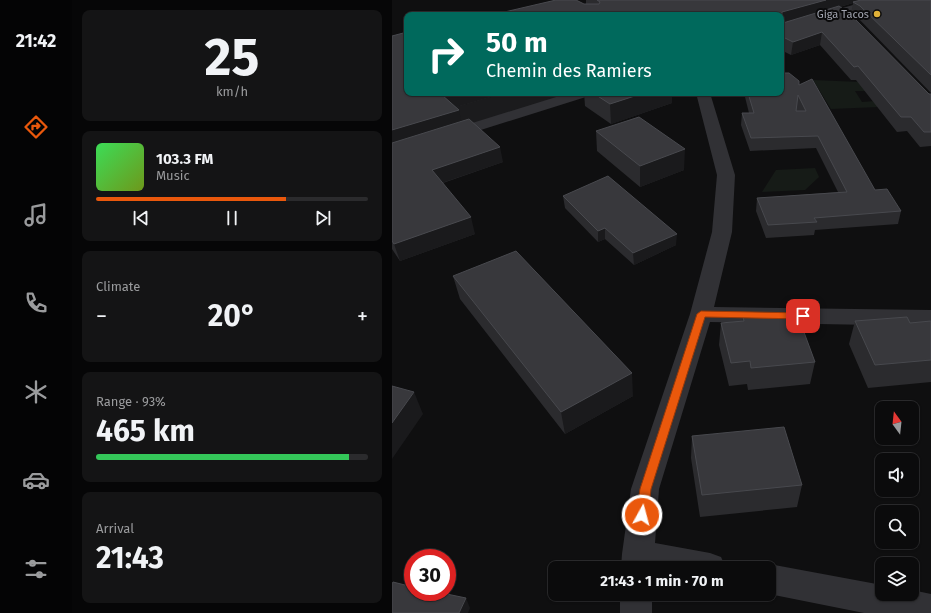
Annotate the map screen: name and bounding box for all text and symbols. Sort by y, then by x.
place label: Giga Tacos [817,8,869,21]
marker: Giga Tacos [872,9,882,19]
text: 25 [205,26,259,89]
text: 50 m [486,26,548,59]
icon: right [420,28,472,80]
text: 21:42 [16,30,56,52]
text: Chemin des Ramiers [486,60,652,82]
text: km/h [216,84,248,99]
icon: directions [22,113,50,141]
text: 103.3 FM [156,150,213,168]
text: Music [156,168,190,183]
icon: music [22,201,50,229]
icon: previous [130,207,152,229]
icon: pause [221,207,243,229]
icon: next [312,207,334,229]
text: Climate [96,279,140,294]
icon: phone [22,289,50,317]
text: 20° [208,298,256,334]
pin [786,299,820,333]
text: − [96,303,107,330]
text: + [357,303,368,330]
icon: arrive [792,305,814,327]
icon: climate [22,378,50,406]
text: Range · 93% [96,394,166,409]
north arrow [875,401,919,445]
map controls [875,401,919,601]
text: 465 km [96,413,195,449]
button: sound [875,453,919,497]
icon: car [22,466,50,494]
position arrow [621,494,663,536]
button: search [875,505,919,549]
text: Arrival [96,521,134,536]
text: 21:43 [96,540,164,576]
speed limit sign: 30 [404,549,456,601]
icon: filters [22,555,50,583]
button: layers [875,557,919,601]
text: 21:43 · 1 min · 70 m [600,572,724,590]

